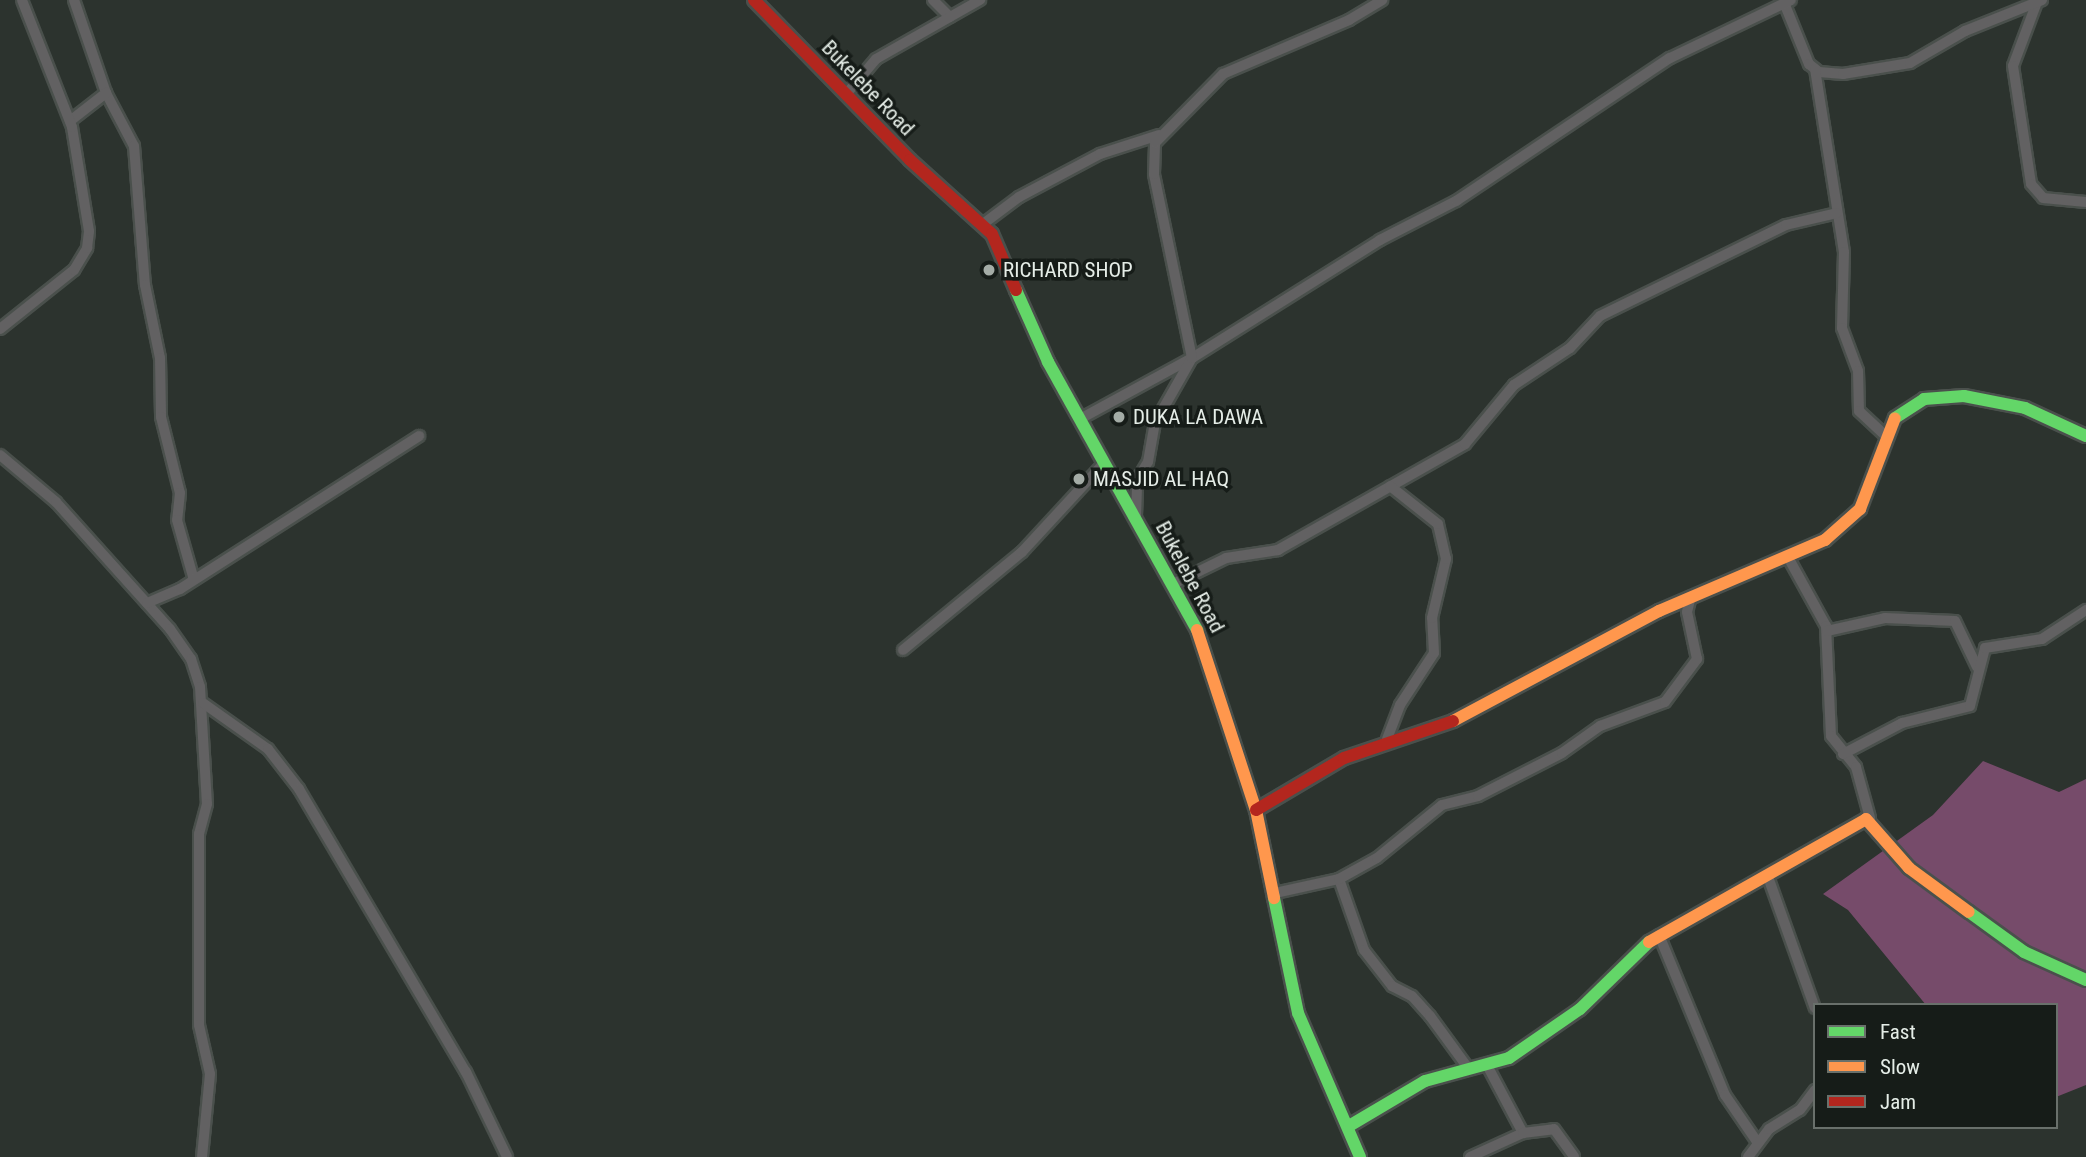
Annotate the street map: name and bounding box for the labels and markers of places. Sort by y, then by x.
place label: RICHARD SHOP [1003,257,1133,283]
marker: RICHARD SHOP [981,262,997,278]
place label: DUKA LA DAWA [1133,404,1263,430]
marker: DUKA LA DAWA [1111,409,1127,425]
place label: MASJID AL HAQ [1093,466,1229,492]
marker: MASJID AL HAQ [1071,471,1087,487]

